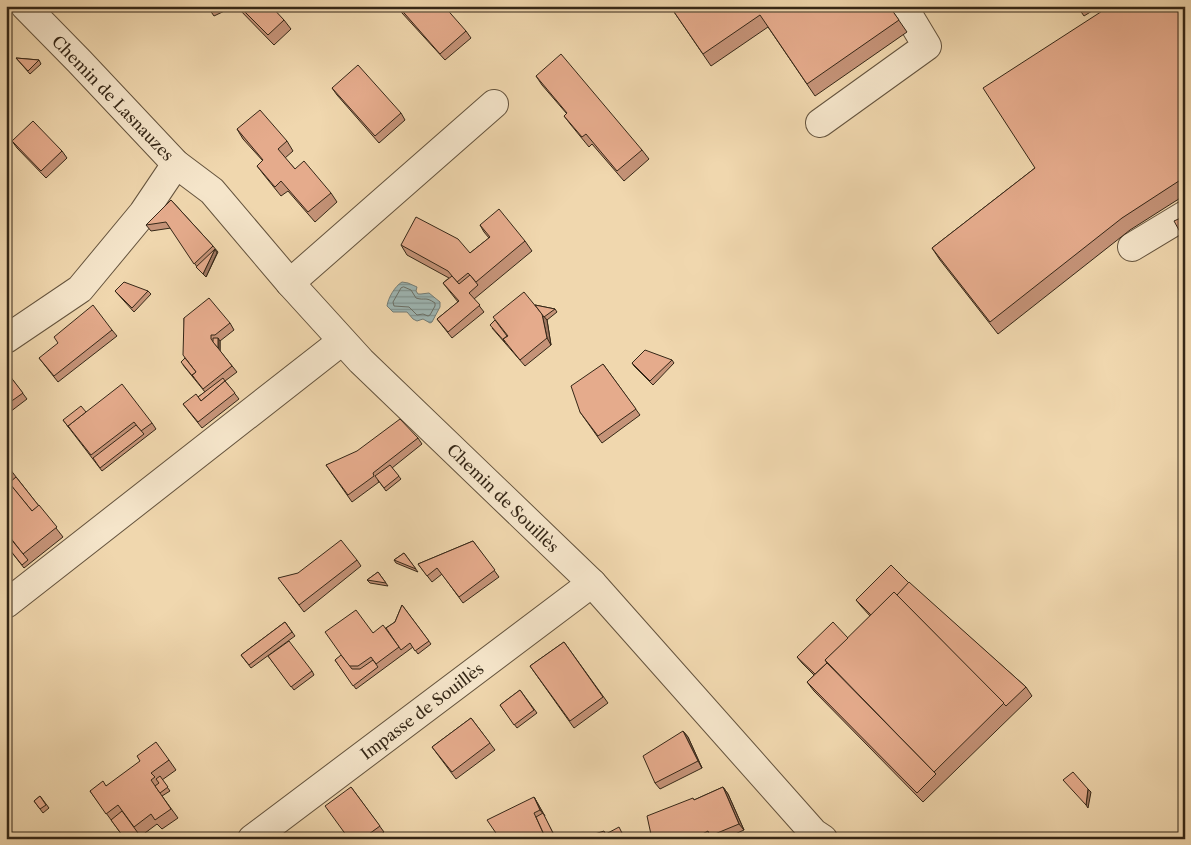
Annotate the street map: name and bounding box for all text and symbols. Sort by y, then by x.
street label: Chemin de Lasnauzes [48,31,178,165]
street label: Chemin de Souillès [443,439,563,557]
street label: Impasse de Souillès [357,658,488,764]

